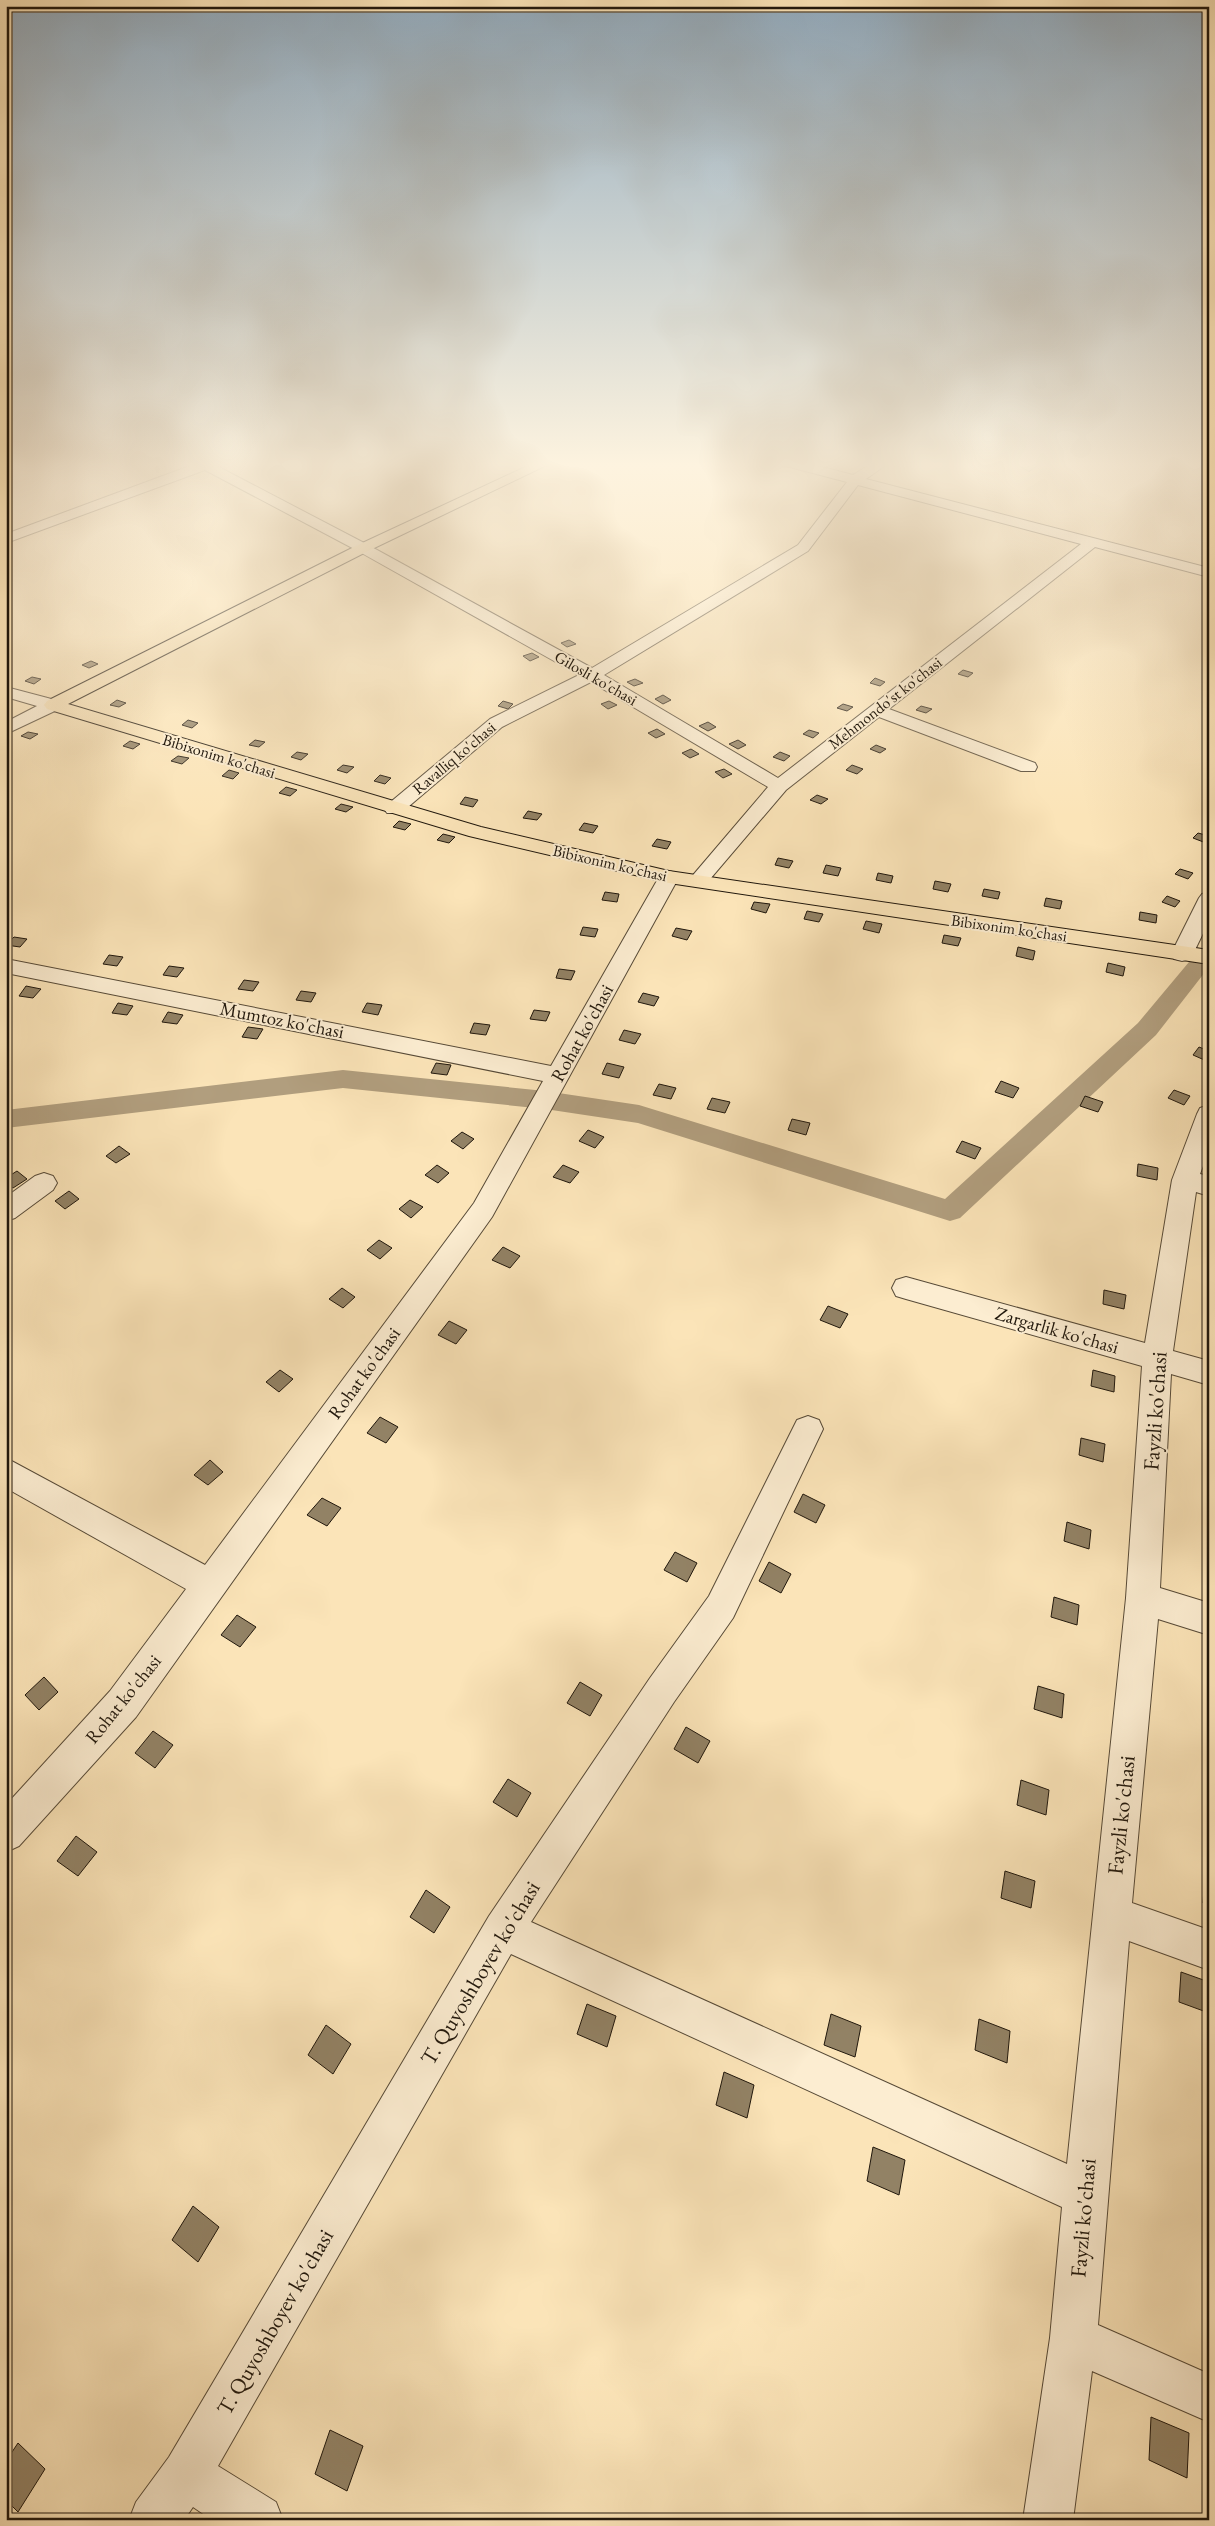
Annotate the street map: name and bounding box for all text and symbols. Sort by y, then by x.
street label: Gilosli ko'chasi [551,646,641,710]
street label: Mehmondo'st ko'chasi [824,652,946,754]
street label: Ravalliq ko'chasi [408,717,500,799]
street label: Bibixonim ko'chasi [160,729,278,783]
street label: Bibixonim ko'chasi [551,840,669,886]
street label: Bibixonim ko'chasi [950,909,1068,947]
street label: Rohat ko'chasi [545,979,619,1086]
street label: Mumtoz ko'chasi [218,996,347,1044]
street label: Zargarlik ko'chasi [992,1300,1122,1360]
street label: Rohat ko'chasi [322,1322,406,1424]
street label: Fayzli ko'chasi [1136,1350,1174,1472]
street label: Rohat ko'chasi [79,1649,167,1749]
street label: Fayzli ko'chasi [1100,1754,1142,1876]
street label: T. Quyoshboyev ko'chasi [414,1876,546,2070]
street label: Fayzli ko'chasi [1063,2157,1103,2279]
street label: T. Quyoshboyev ko'chasi [210,2224,340,2420]

